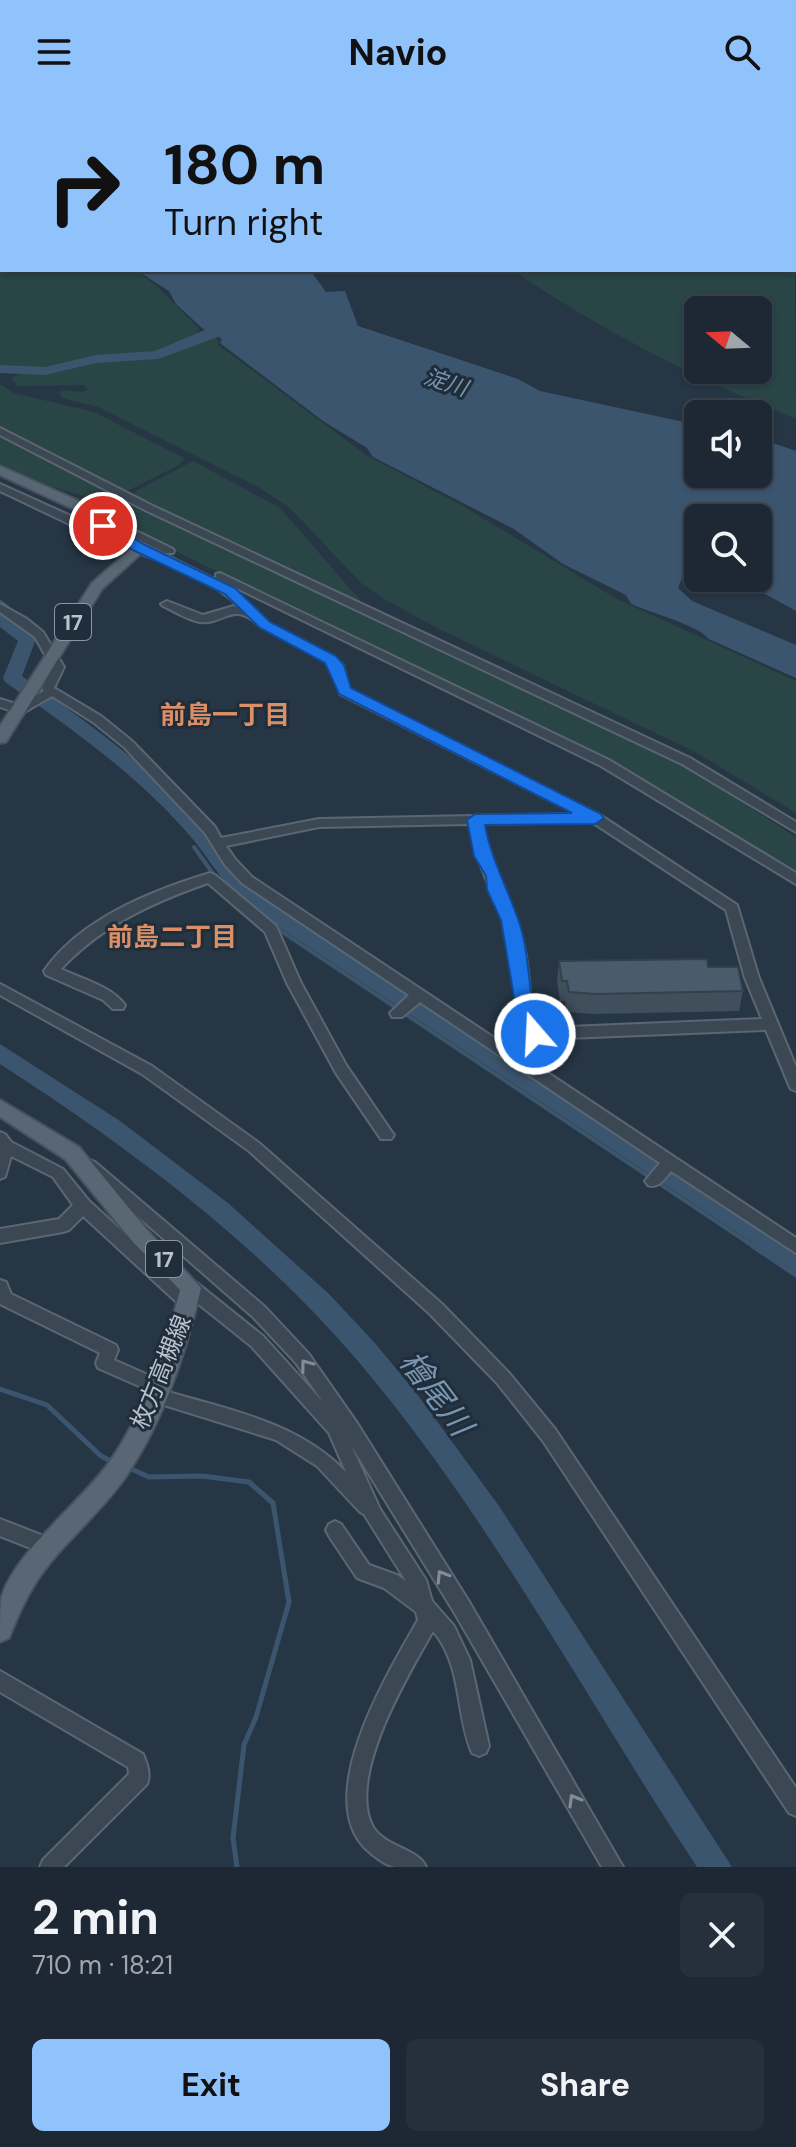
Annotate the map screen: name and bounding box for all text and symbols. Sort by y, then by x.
text: Navio [349,29,447,76]
icon: menu [32,30,76,74]
icon: search [720,30,764,74]
text: 180 m [164,128,325,201]
icon: right [32,136,136,240]
text: Turn right [164,199,323,246]
north arrow [684,296,772,384]
map controls [684,296,772,592]
water label: 淀川 [420,362,473,404]
button: sound [684,400,772,488]
pin [69,492,137,560]
icon: arrive [81,504,125,548]
button: search [684,504,772,592]
road number: 17 [55,604,91,640]
district label: 前島一丁目 [160,698,290,732]
district label: 前島二丁目 [107,920,237,954]
position arrow [493,992,577,1076]
road number: 17 [146,1241,182,1277]
street label: 枚方高槻線 [124,1310,197,1433]
water label: 檜尾川 [390,1342,483,1446]
one-way arrow [301,1359,316,1374]
one-way arrow [436,1570,452,1585]
one-way arrow [568,1794,584,1809]
text: 2 min [32,1886,159,1949]
button: close [680,1893,764,1977]
text: 710 m · 18:21 [32,1948,173,1982]
button: Exit [32,2039,390,2131]
button: Share [406,2039,764,2131]

